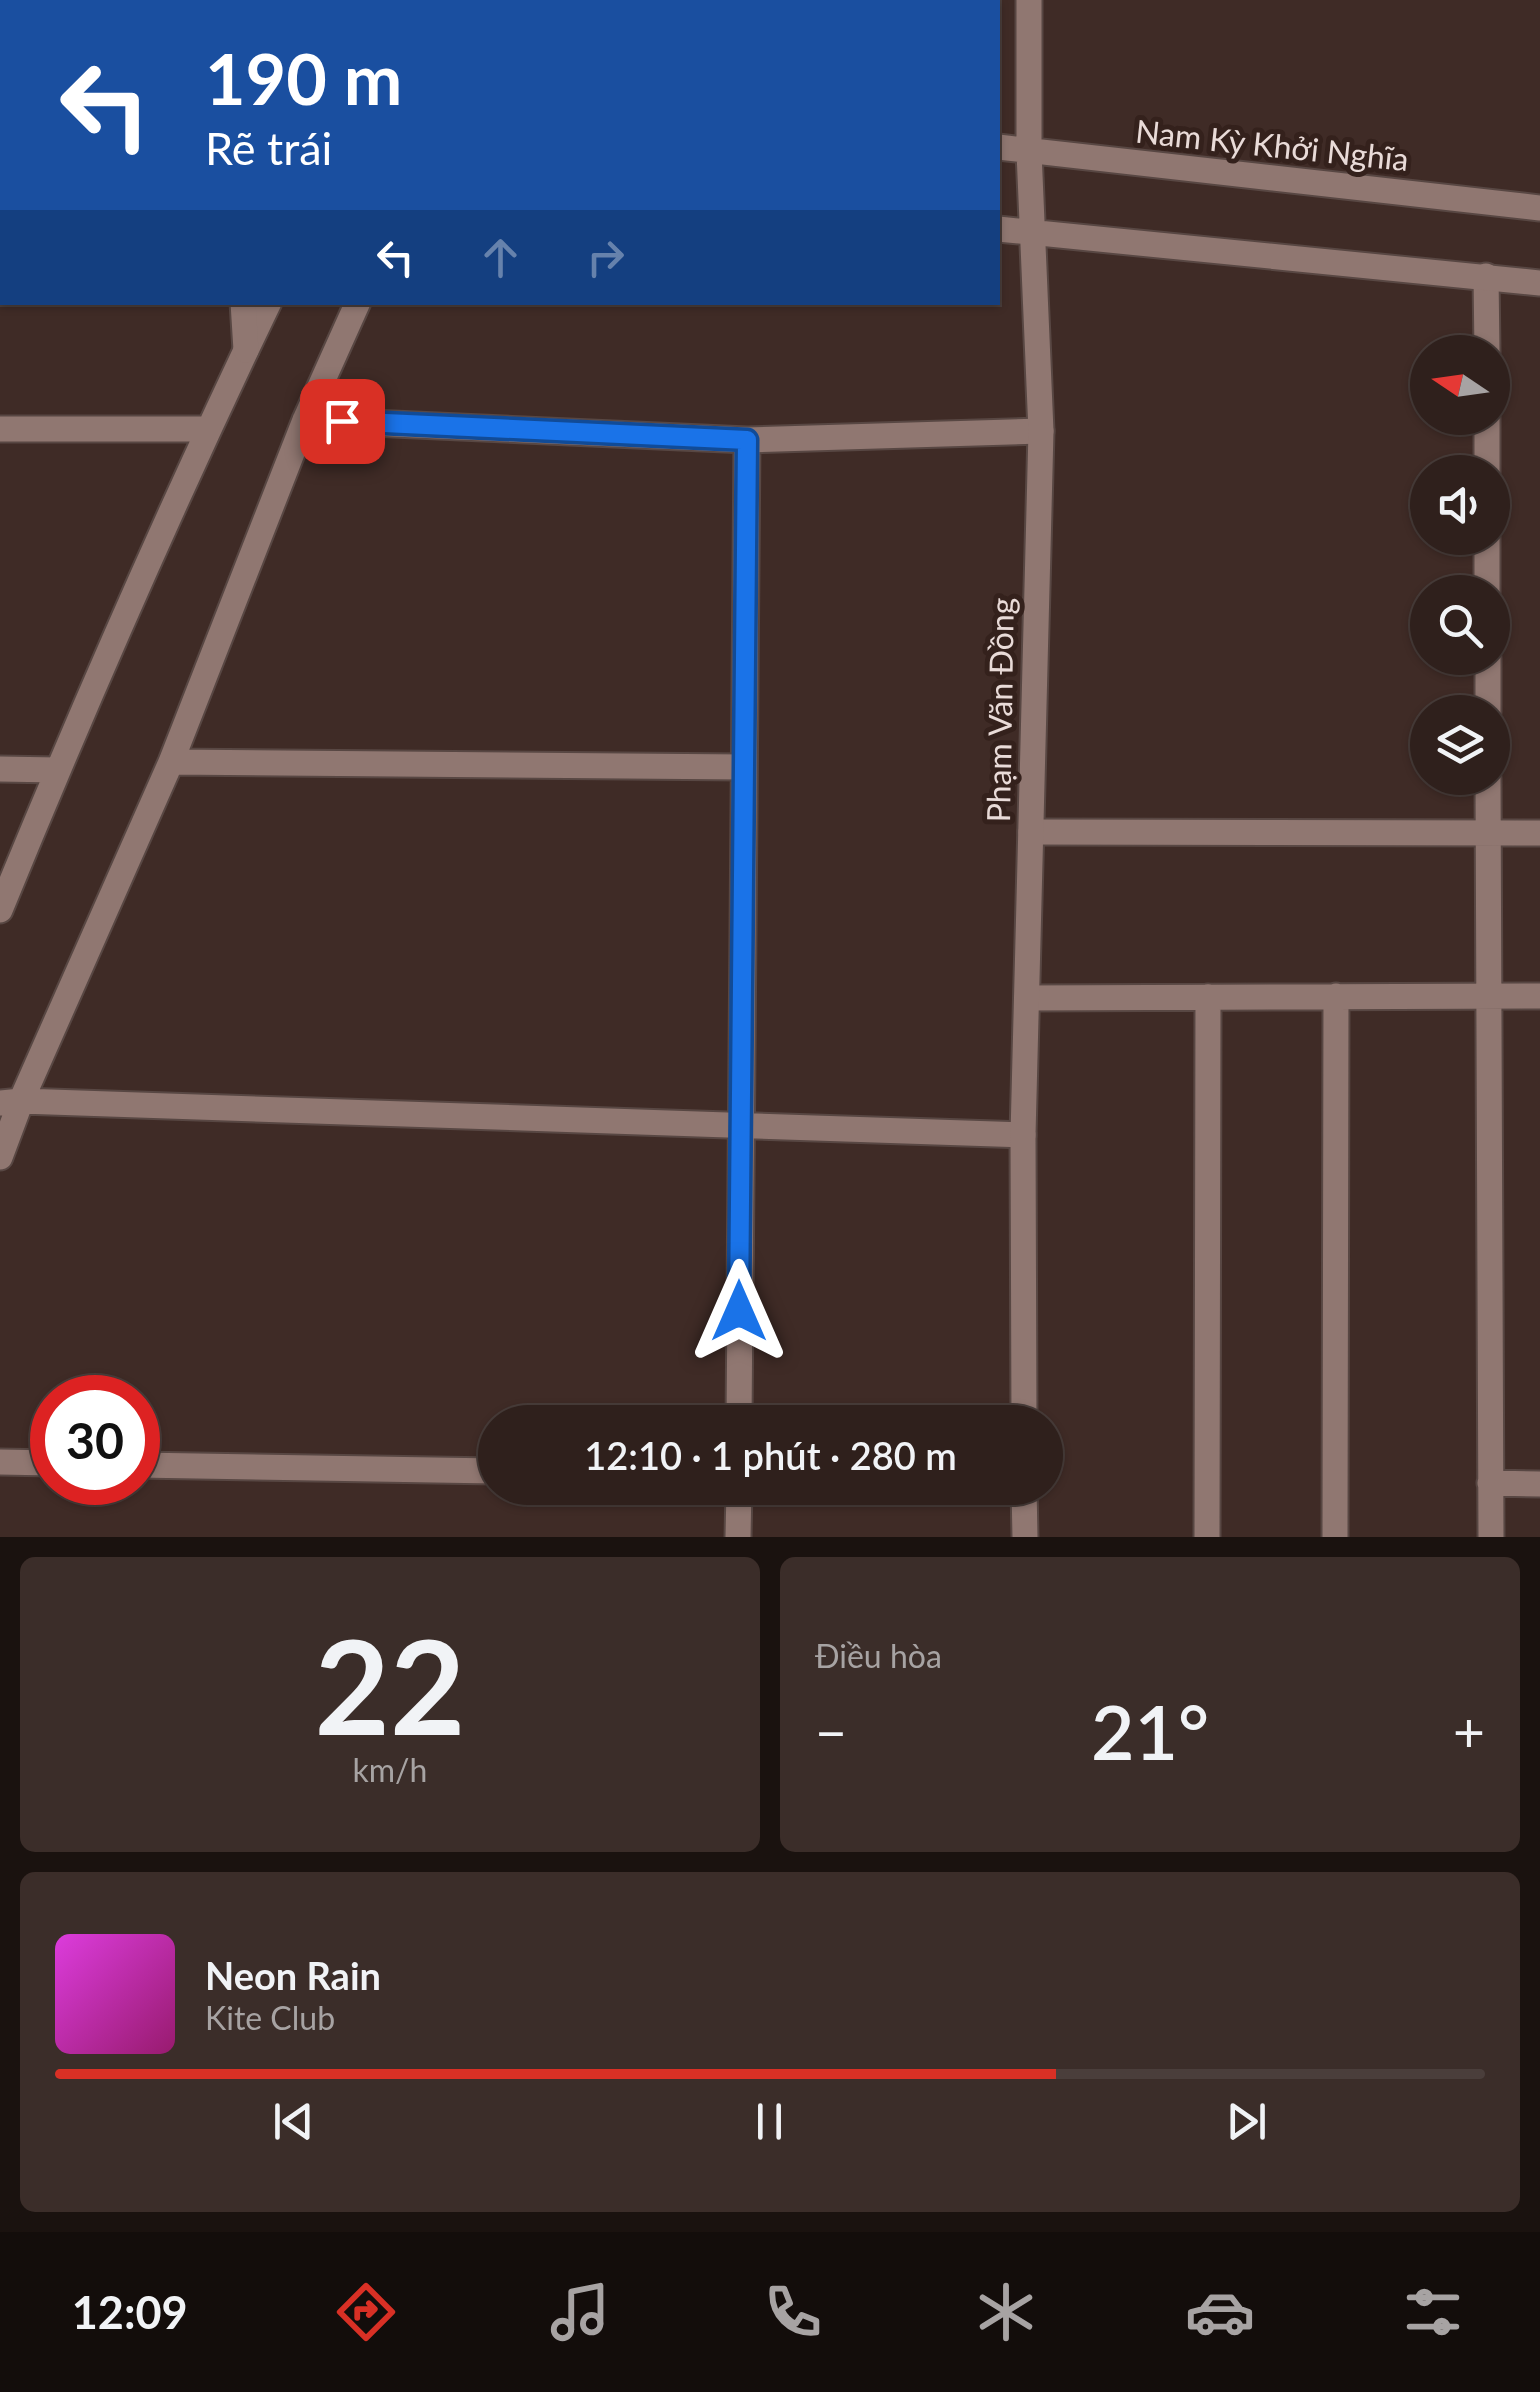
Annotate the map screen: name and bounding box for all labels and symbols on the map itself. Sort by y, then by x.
street label: Nam Kỳ Khởi Nghĩa [1134,111,1411,178]
north arrow [1410,335,1510,435]
pin [300,379,385,464]
street label: Phạm Văn Đồng [978,597,1021,823]
position arrow [687,1259,791,1363]
speed limit sign: 30 [30,1375,160,1505]

